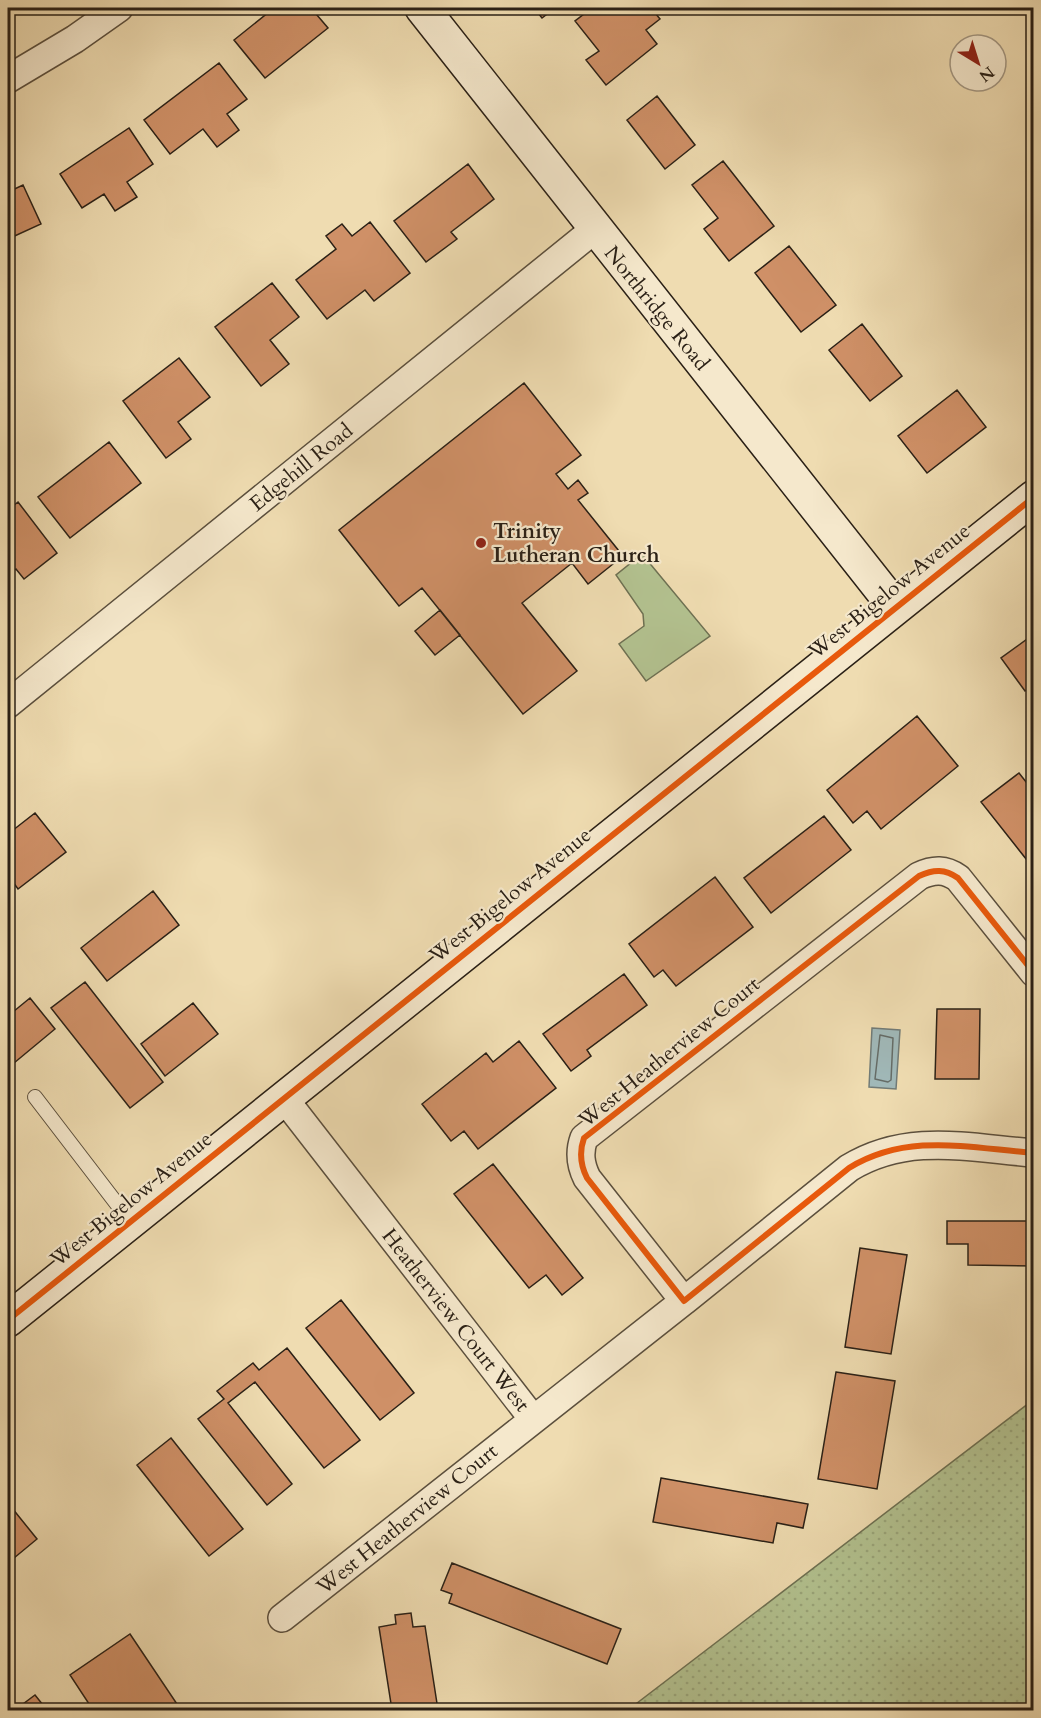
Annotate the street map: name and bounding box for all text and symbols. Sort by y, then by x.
north arrow [948,33,1008,93]
text: N [974,61,999,87]
street label: Northridge Road [597,240,716,377]
street label: Edgehill Road [243,417,359,518]
place label: Trinity Lutheran Church [493,517,660,570]
street label: West Bigelow Avenue [801,517,976,666]
marker: Trinity Lutheran Church [474,536,488,550]
street label: West Bigelow Avenue [422,821,597,970]
street label: West Heatherview Court [572,970,766,1135]
street label: West Bigelow Avenue [43,1125,218,1274]
street label: Heatherview Court West [375,1223,537,1418]
street label: West Heatherview Court [310,1437,504,1602]

